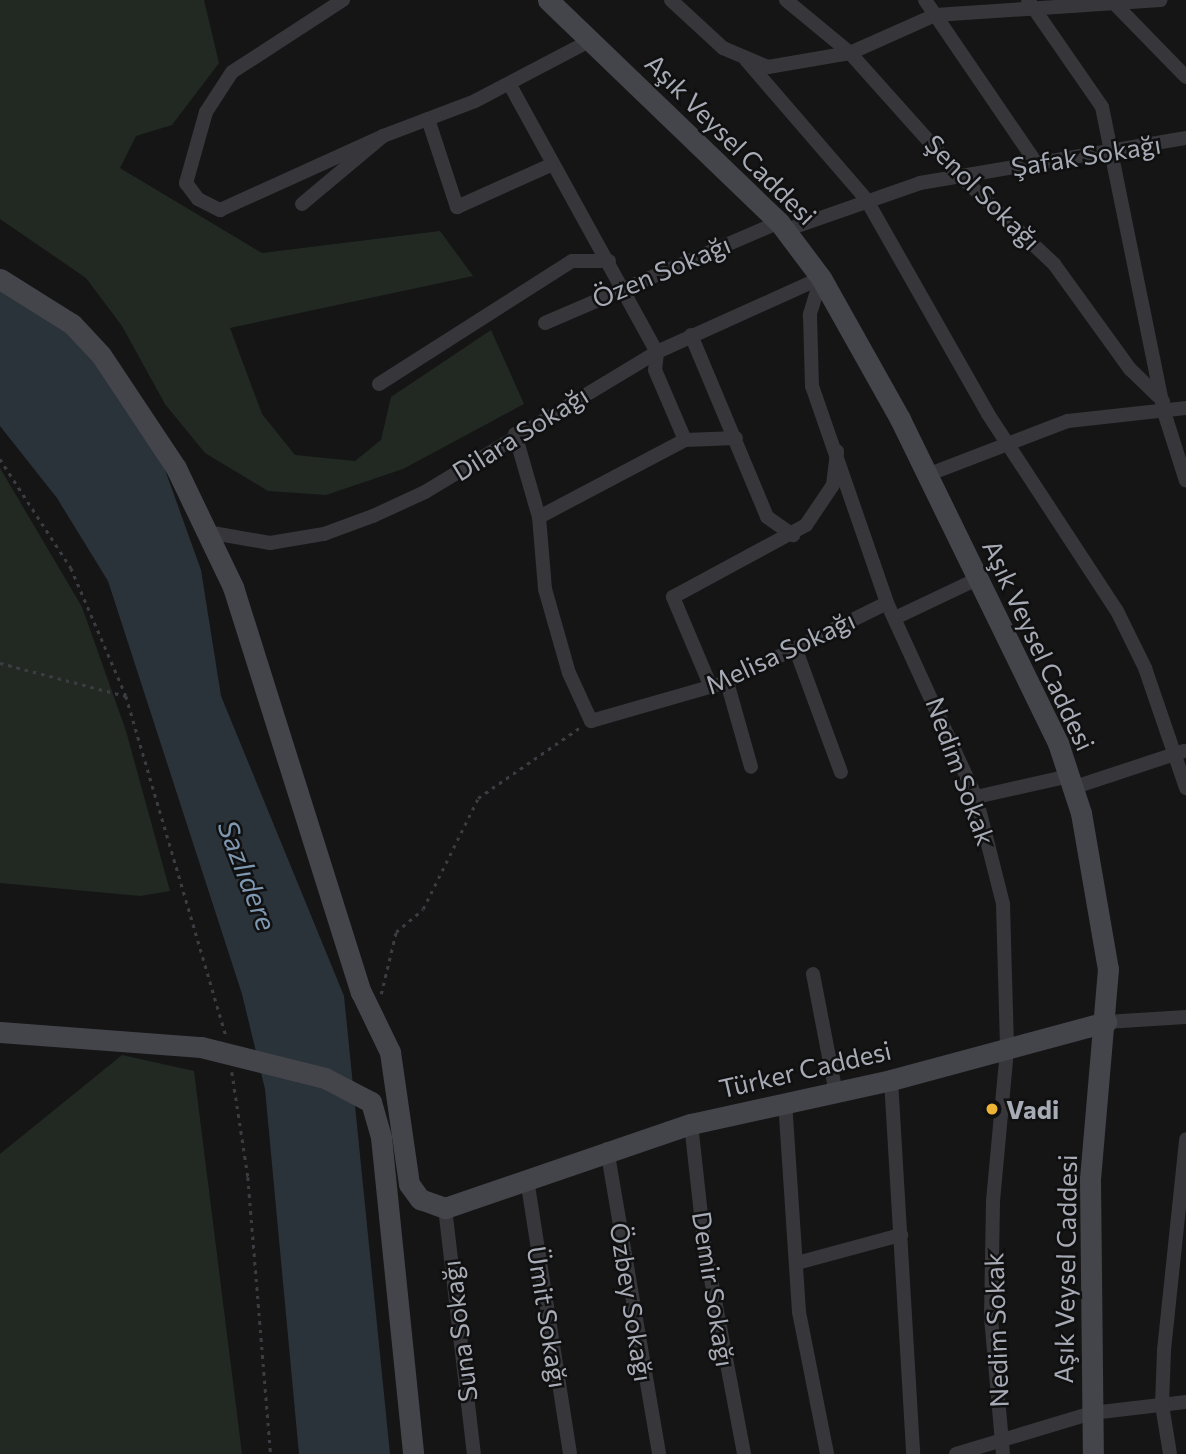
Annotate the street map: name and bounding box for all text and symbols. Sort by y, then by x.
street label: Aşık Veysel Caddesi [639,47,823,231]
street label: Şenol Sokağı [919,128,1047,256]
street label: Şafak Sokağı [1009,128,1163,182]
street label: Özen Sokağı [587,228,735,314]
street label: Dilara Sokağı [446,379,594,487]
street label: Aşık Veysel Caddesi [976,535,1102,755]
street label: Melisa Sokağı [700,604,860,700]
street label: Nedim Sokak [920,693,1002,849]
water label: Sazlıdere [212,815,284,935]
street label: Türker Caddesi [716,1034,894,1104]
place label: Vadi [1006,1093,1059,1125]
marker: Vadi [984,1101,1000,1117]
street label: Aşık Veysel Caddesi [1047,1154,1083,1384]
street label: Demir Sokağı [686,1209,742,1369]
street label: Özbey Sokağı [604,1220,660,1384]
street label: Ümit Sokağı [521,1244,575,1390]
street label: Nedim Sokak [978,1252,1014,1408]
street label: Suna Sokağı [435,1258,483,1404]

